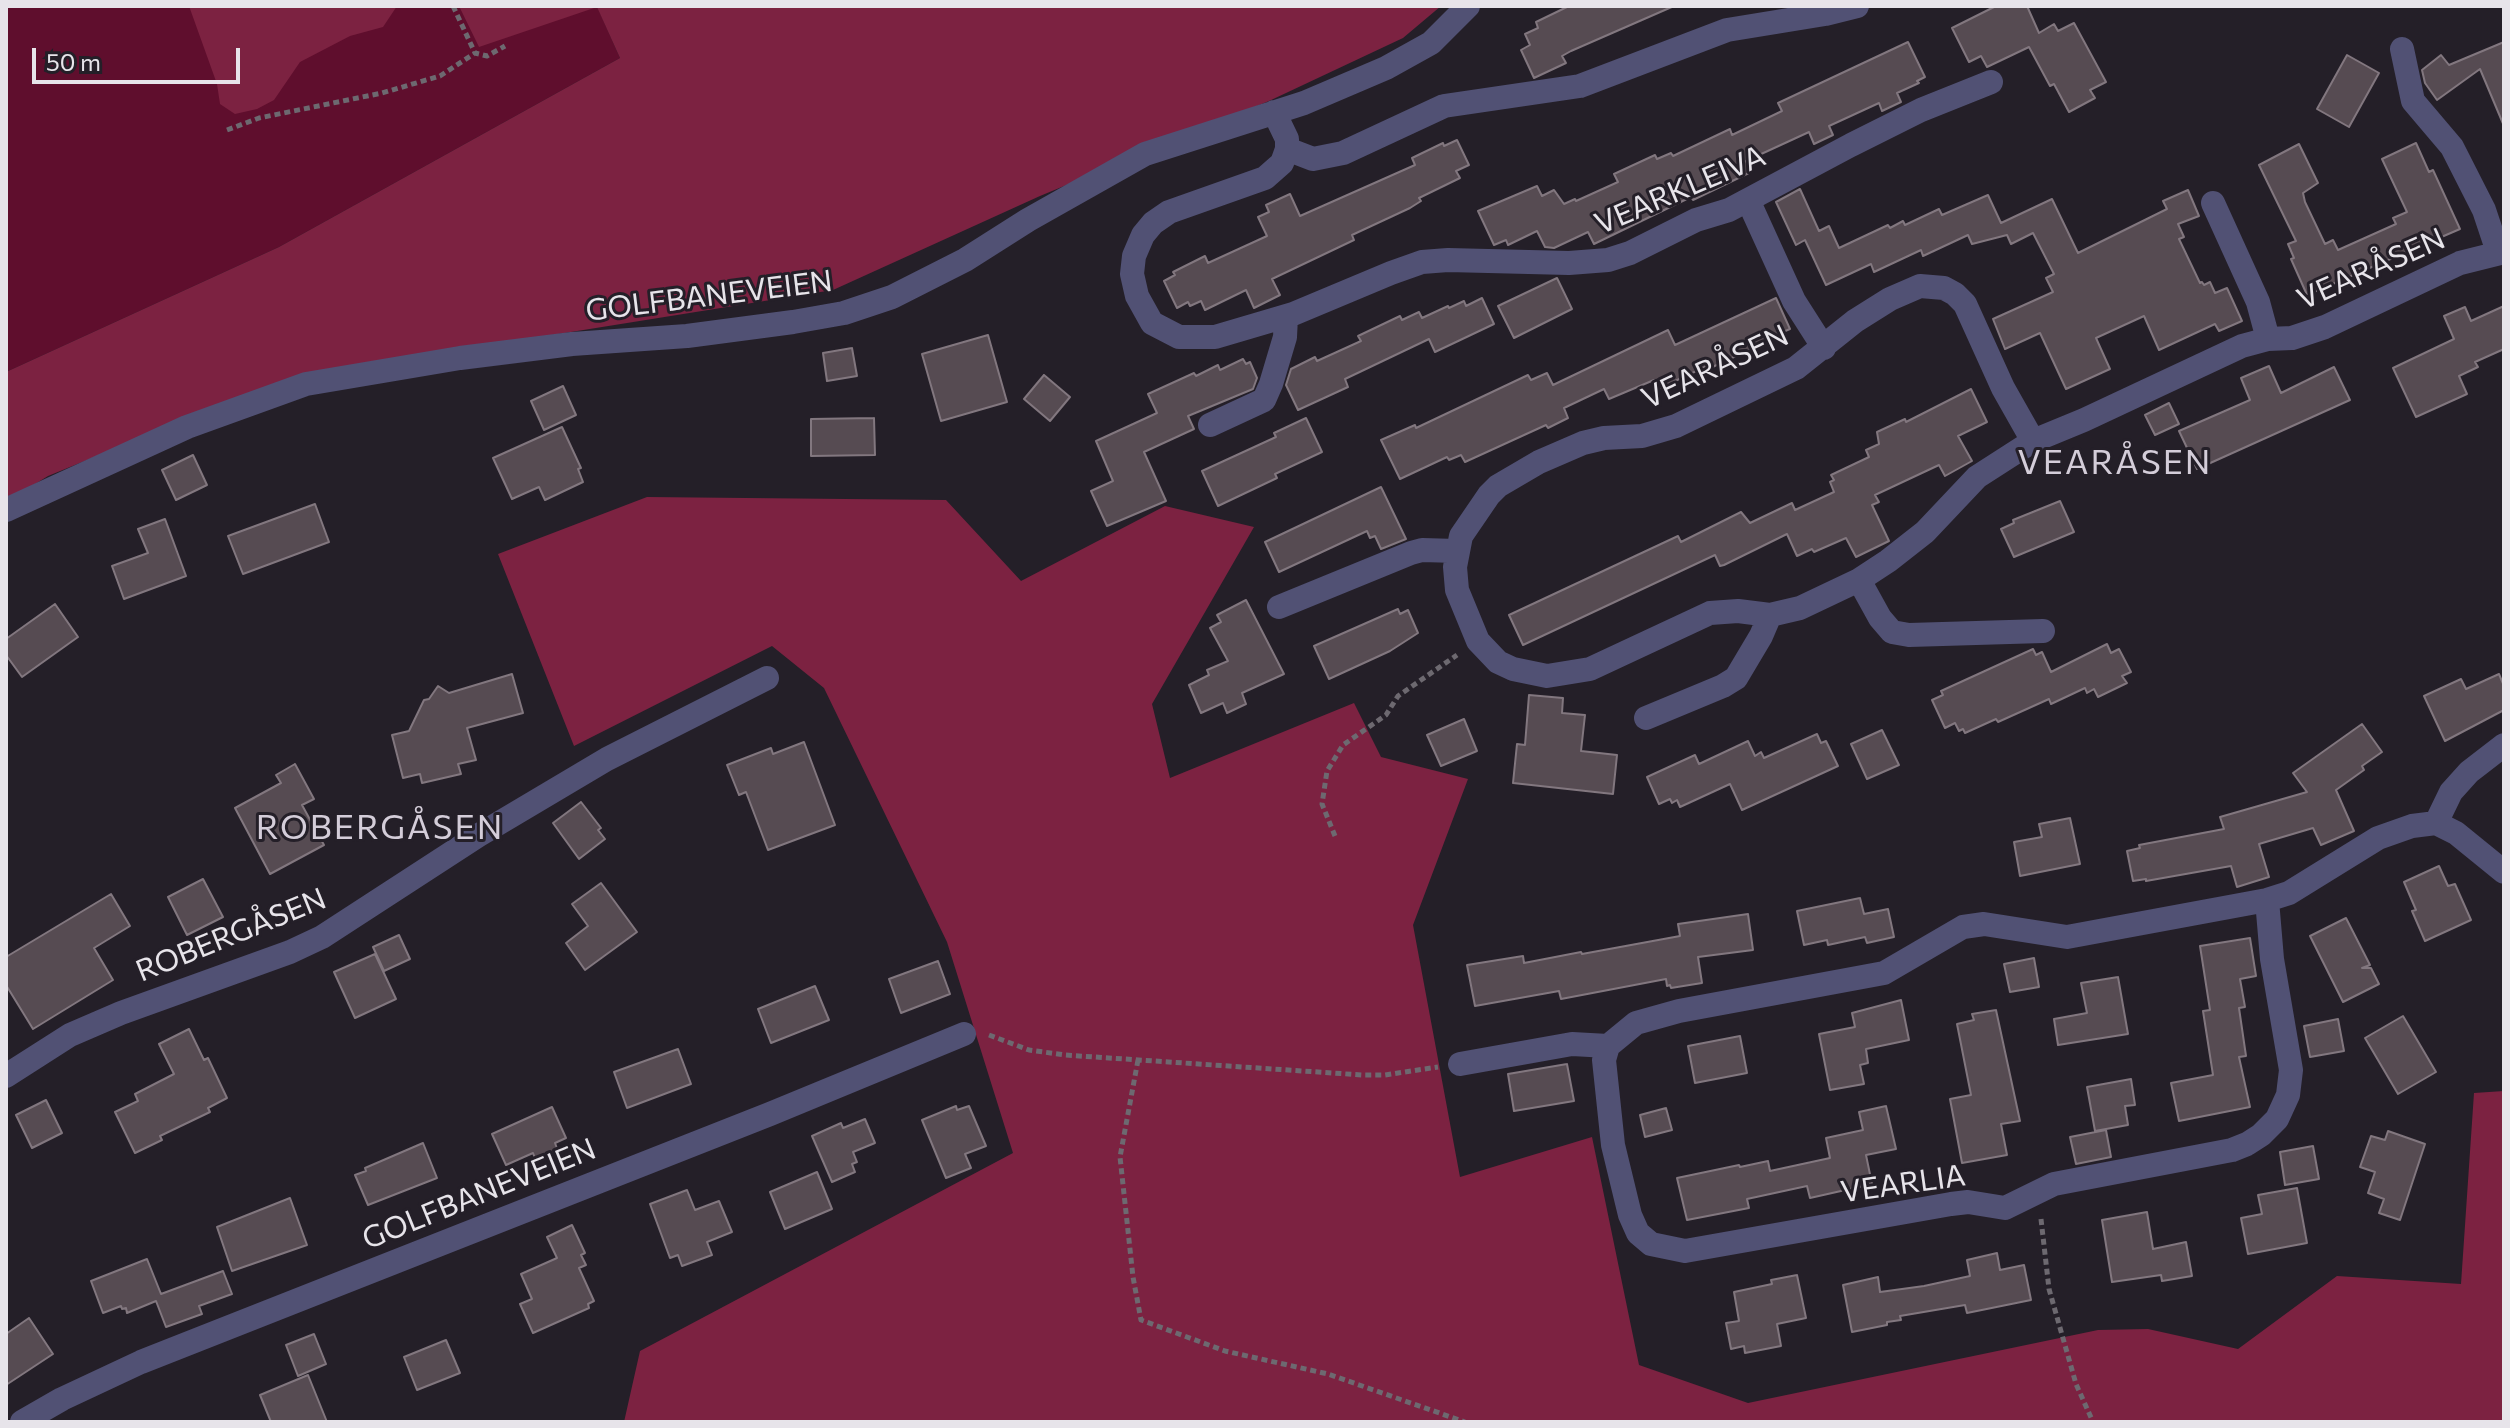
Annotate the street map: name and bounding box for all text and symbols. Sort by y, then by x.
scale bar [36,32,244,82]
text: 50 m [46,47,101,76]
street label: VEARKLEIVA [1589,138,1771,242]
street label: VEARÅSEN [2292,220,2450,318]
street label: GOLFBANEVEIEN [583,263,835,329]
street label: VEARÅSEN [1636,317,1794,417]
district label: VEARÅSEN [2018,443,2212,483]
district label: ROBERGÅSEN [256,808,504,848]
street label: ROBERGÅSEN [131,881,331,989]
street label: GOLFBANEVEIEN [357,1131,601,1257]
street label: VEARLIA [1838,1157,1968,1211]

